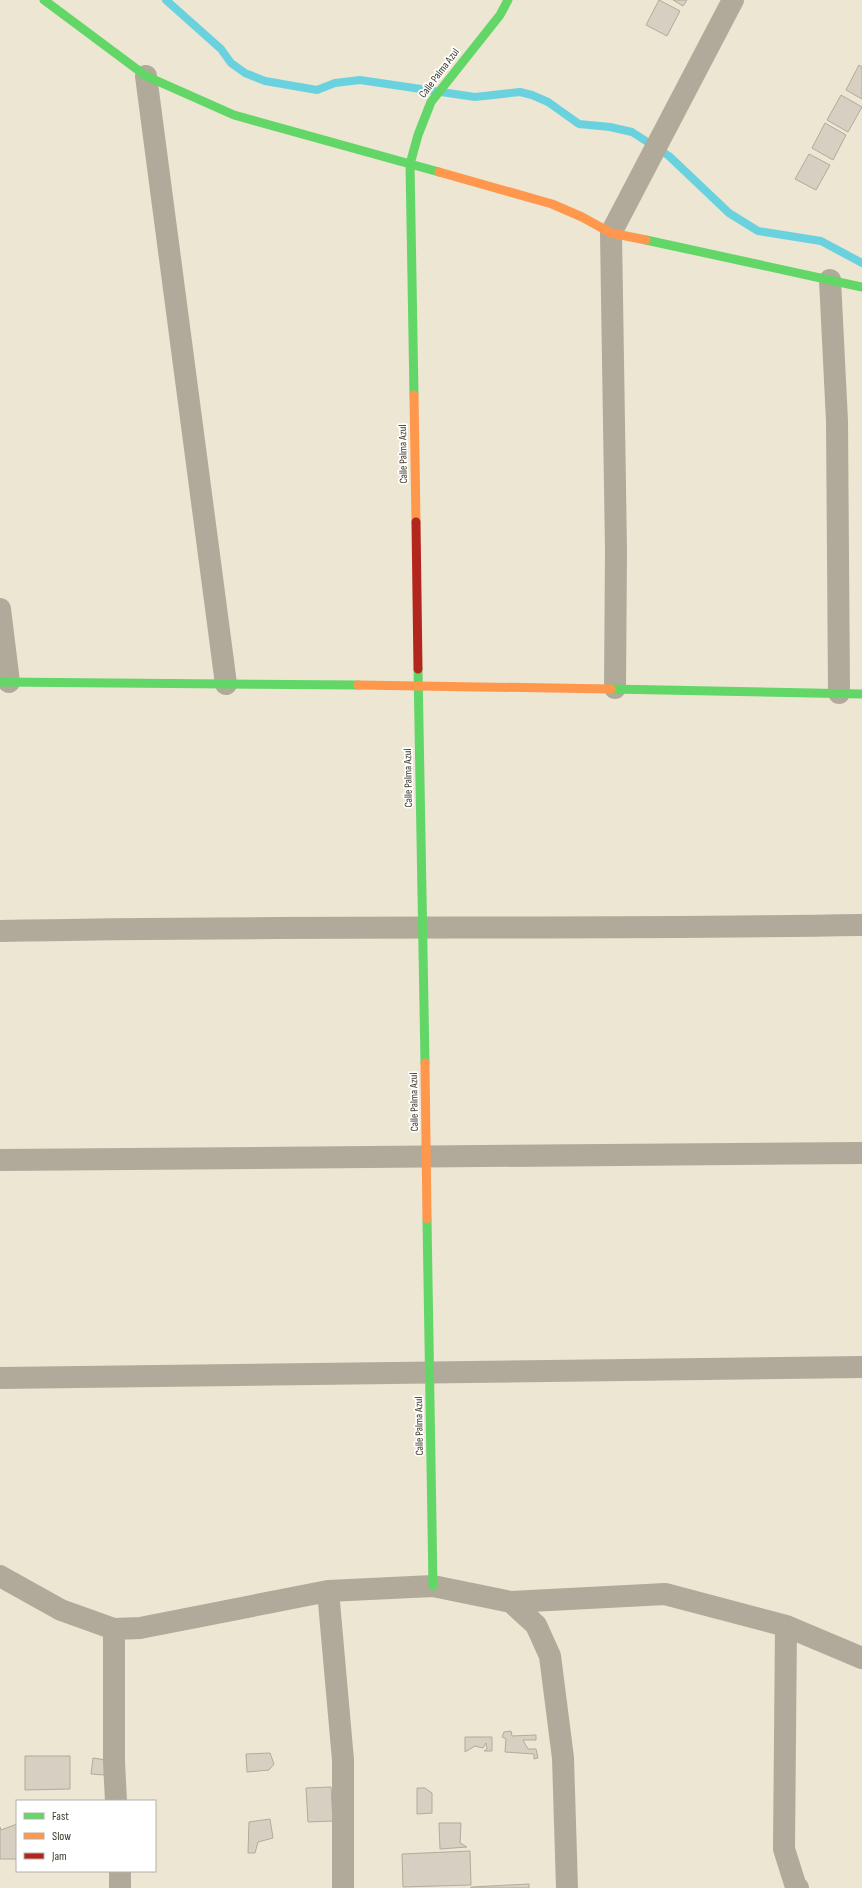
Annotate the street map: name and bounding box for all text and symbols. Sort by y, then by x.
street label: Calle Palma Azul [416,46,462,100]
street label: Calle Palma Azul [396,424,410,484]
street label: Calle Palma Azul [401,748,415,808]
street label: Calle Palma Azul [407,1072,421,1132]
street label: Calle Palma Azul [412,1396,426,1456]
legend [16,1800,156,1872]
text: Fast [52,1809,69,1824]
text: Slow [52,1829,71,1844]
text: Jam [51,1849,67,1864]

